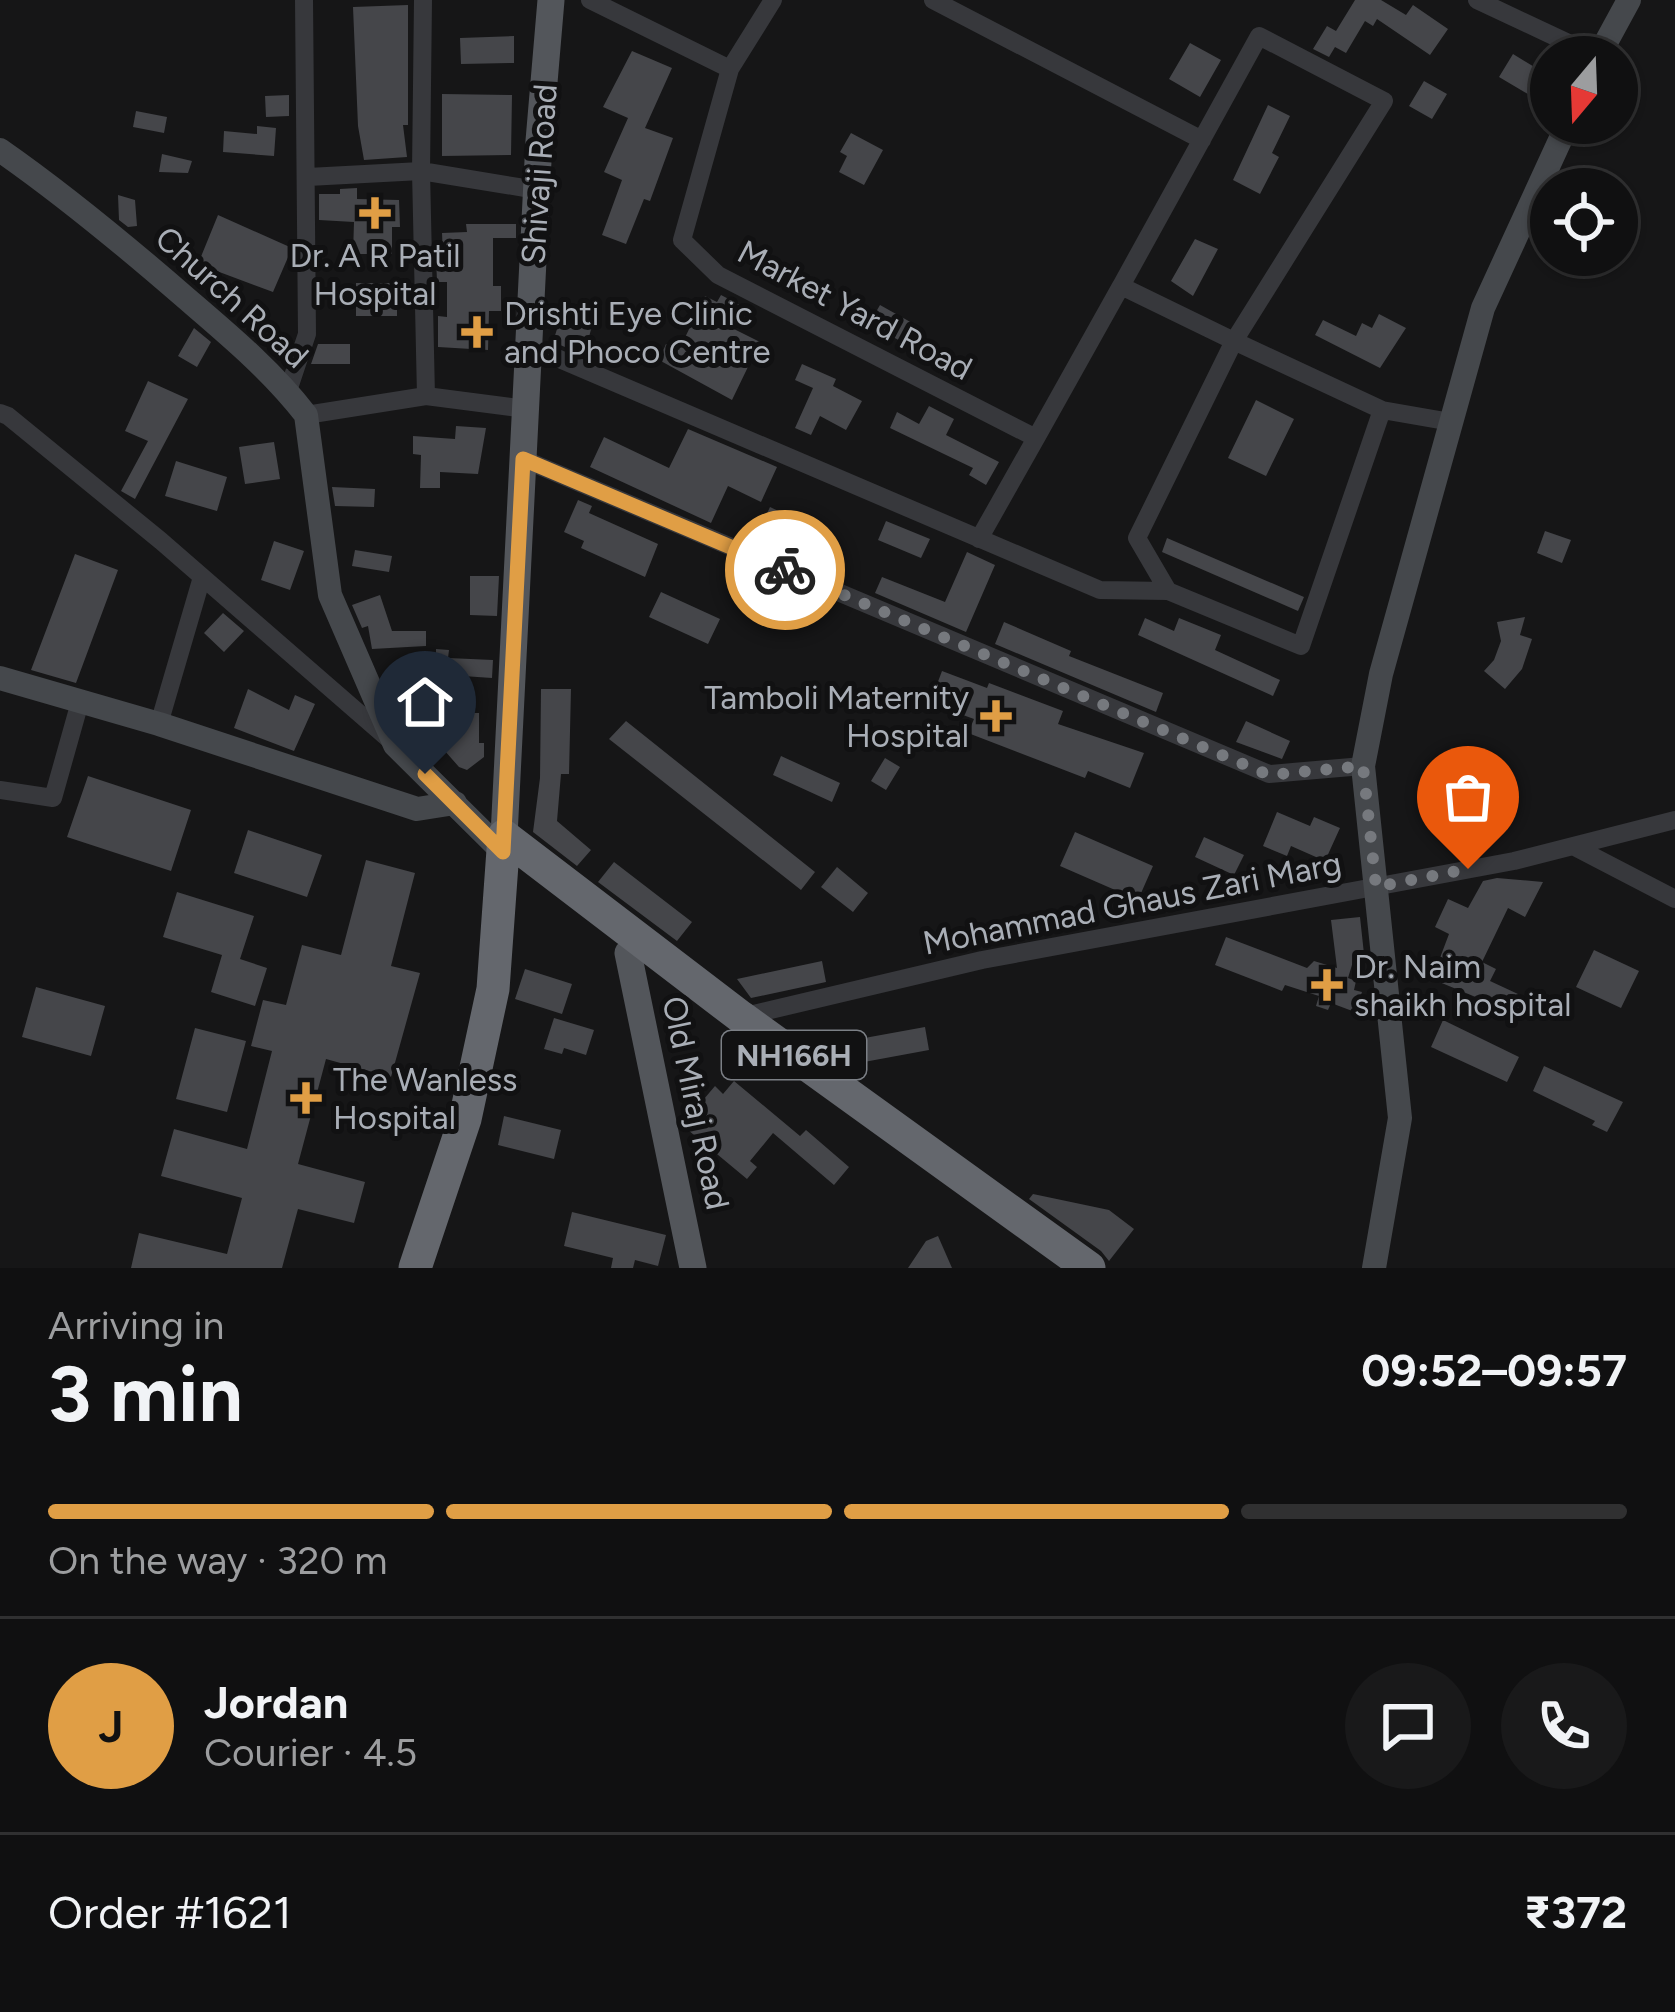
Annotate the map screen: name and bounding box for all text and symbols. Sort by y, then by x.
north arrow [1530,36,1638,144]
map controls [1530,36,1638,276]
street label: Shivaji Road [513,83,565,265]
button: locate [1530,168,1638,276]
marker: Dr. A R Patil Hospital [359,197,391,229]
street label: Church Road [148,218,316,376]
street label: Market Yard Road [731,232,979,388]
place label: Dr. A R Patil Hospital [289,236,461,313]
place label: Drishti Eye Clinic and Phoco Centre [504,294,770,371]
marker: Drishti Eye Clinic and Phoco Centre [461,316,493,348]
courier [725,510,845,630]
icon: bike [752,537,818,603]
pin [374,651,476,774]
icon: home [392,669,458,735]
place label: Tamboli Maternity Hospital [704,678,970,755]
marker: Tamboli Maternity Hospital [980,700,1012,732]
pin [1417,746,1519,869]
icon: bag [1435,764,1501,830]
street label: Mohammad Ghaus Zari Marg [920,843,1344,963]
place label: Dr. Naim shaikh hospital [1354,947,1571,1024]
marker: Dr. Naim shaikh hospital [1311,969,1343,1001]
street label: Old Miraj Road [654,993,738,1213]
road number: NH166H [722,1031,866,1079]
place label: The Wanless Hospital [333,1060,517,1137]
marker: The Wanless Hospital [290,1082,322,1114]
text: Arriving in [48,1302,224,1349]
text: 09:52–09:57 [1361,1343,1627,1397]
text: 3 min [48,1347,243,1441]
text: On the way · 320 m [48,1537,387,1584]
button: chat [1345,1663,1471,1789]
button: phone [1501,1663,1627,1789]
text: Jordan [204,1675,348,1729]
text: J [99,1699,123,1753]
text: Courier · 4.5 [204,1729,417,1776]
text: Order #1621 [48,1885,292,1939]
text: ₹372 [1524,1885,1627,1939]

